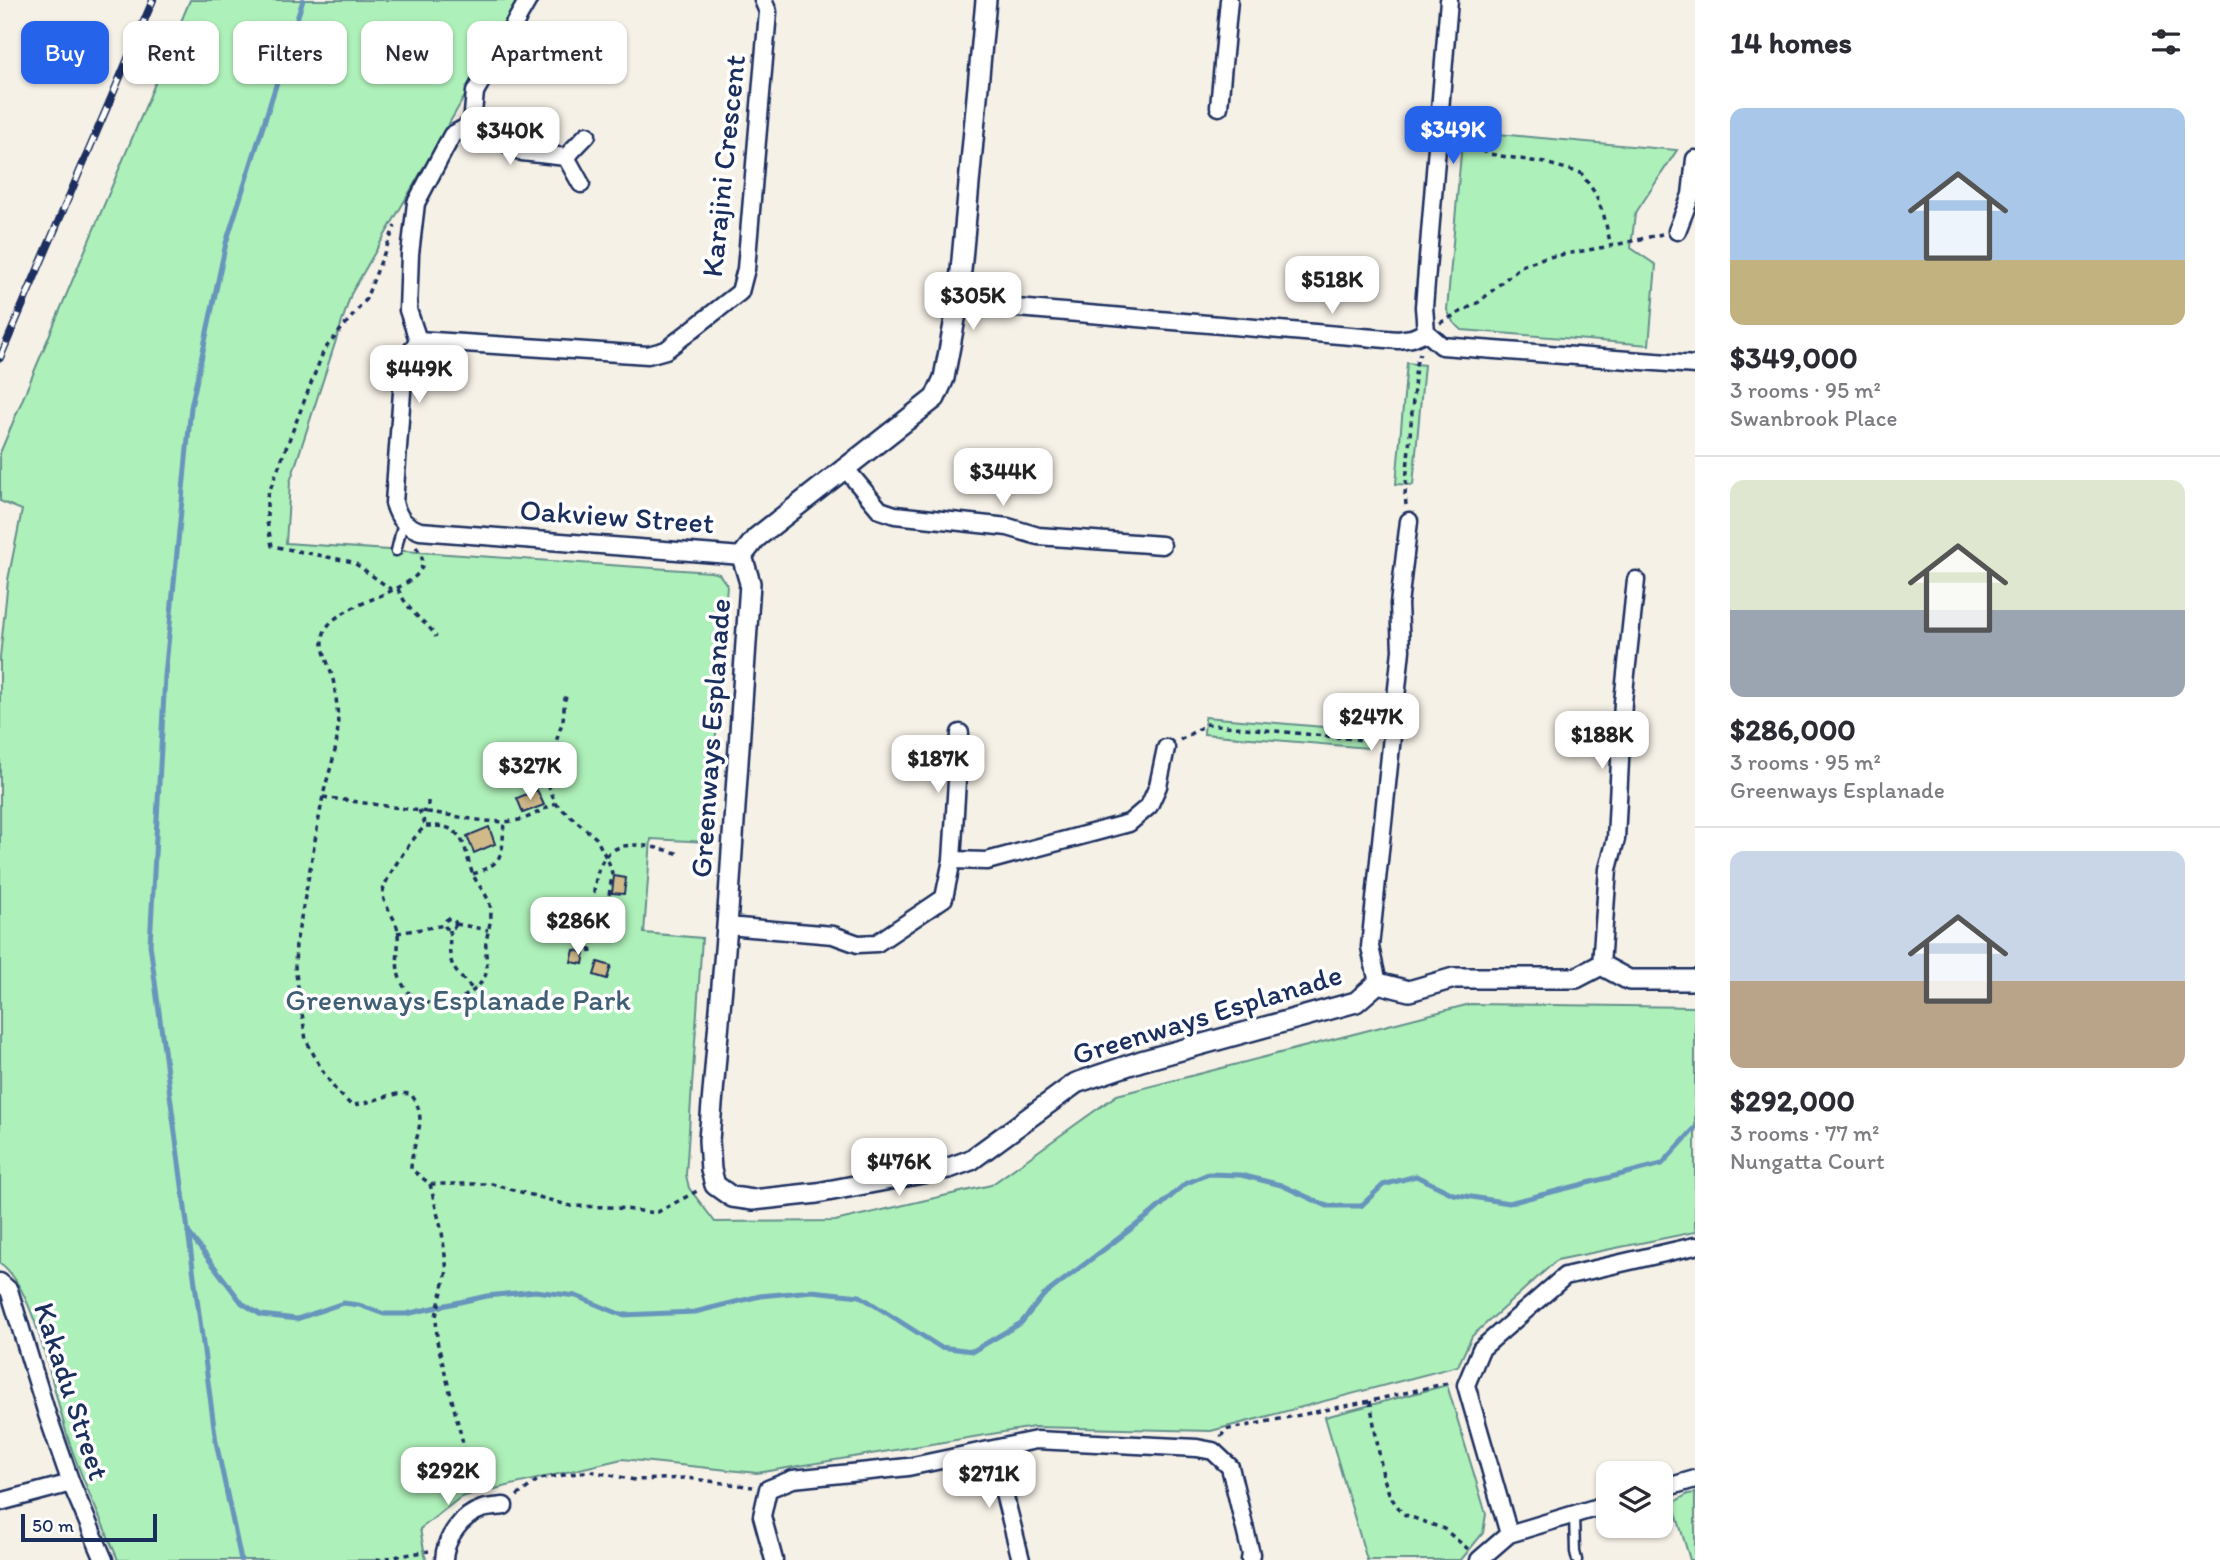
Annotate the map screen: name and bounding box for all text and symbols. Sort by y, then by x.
chip: Buy [21,21,109,84]
chip: Rent [123,21,219,84]
chip: Filters [233,21,347,84]
chip: New [361,21,453,84]
chip: Apartment [467,21,627,84]
icon: filters [2147,23,2185,61]
text: 14 homes [1730,24,1852,61]
street label: Karajini Crescent [693,53,753,279]
pin: $349K [1404,106,1502,166]
pin: $340K [461,108,559,167]
text: $349K [1421,115,1485,143]
text: $340K [477,116,543,144]
icon: home [1895,153,2021,279]
pin: $518K [1283,256,1381,316]
text: $518K [1301,265,1363,293]
pin: $305K [924,272,1022,332]
text: $305K [940,281,1006,309]
text: $349,000 [1730,339,1858,376]
pin: $449K [370,346,468,405]
text: $449K [386,354,452,382]
text: 3 rooms · 95 m² [1730,376,1881,404]
text: Swanbrook Place [1730,404,1898,432]
pin: $344K [954,448,1052,508]
text: $344K [970,457,1036,485]
street label: Oakview Street [518,491,716,541]
icon: home [1895,525,2021,651]
street label: Greenways Esplanade [682,597,738,879]
pin: $247K [1322,694,1420,753]
text: $247K [1339,702,1403,730]
text: $286,000 [1730,711,1856,748]
pin: $188K [1553,712,1651,771]
text: $188K [1571,720,1633,748]
pin: $187K [889,736,987,795]
pin: $327K [481,742,579,802]
text: $187K [907,744,969,772]
text: 3 rooms · 95 m² [1730,748,1881,776]
text: $327K [499,751,561,779]
text: Greenways Esplanade [1730,776,1945,804]
icon: home [1895,896,2021,1022]
pin: $286K [529,898,627,957]
text: $286K [546,906,610,934]
street label: Greenways Esplanade [1068,955,1346,1073]
park label: Greenways Esplanade Park [285,981,631,1018]
text: $292,000 [1730,1082,1855,1119]
text: 3 rooms · 77 m² [1730,1119,1880,1147]
pin: $476K [850,1138,948,1198]
text: $476K [867,1147,931,1175]
text: Nungatta Court [1730,1147,1885,1175]
street label: Kakadu Street [26,1298,118,1484]
pin: $292K [399,1448,497,1507]
pin: $271K [940,1450,1038,1510]
text: $292K [417,1456,479,1484]
text: $271K [959,1459,1019,1487]
map controls [1596,1461,1673,1538]
button: layers [1596,1461,1673,1538]
scale bar [21,1511,158,1543]
text: 50 m [32,1514,74,1537]

